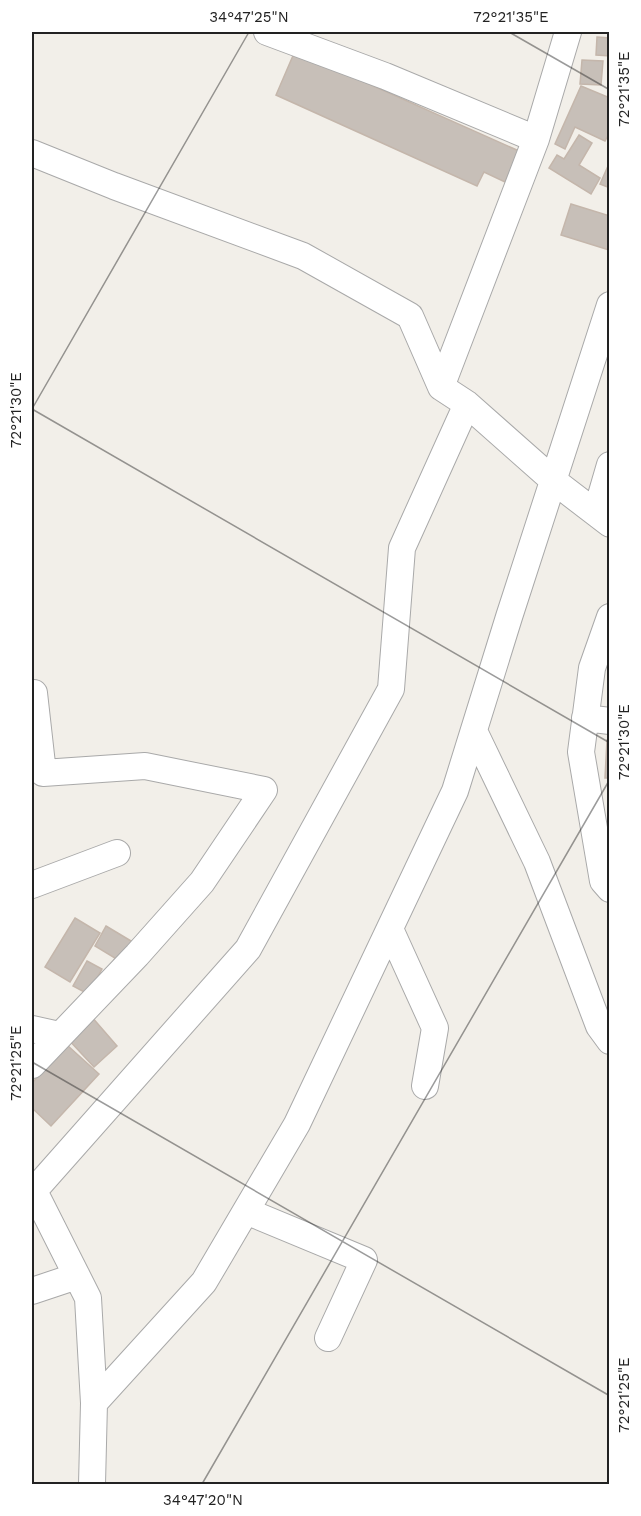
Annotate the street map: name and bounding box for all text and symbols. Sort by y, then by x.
text: 34°47'25"N [209,8,289,26]
text: 72°21'35"E [473,8,549,26]
text: 72°21'35"E [615,51,633,127]
text: 72°21'30"E [7,372,25,448]
text: 72°21'30"E [615,704,633,780]
text: 72°21'25"E [7,1025,25,1101]
text: 72°21'25"E [615,1357,633,1433]
text: 34°47'20"N [163,1491,243,1509]

